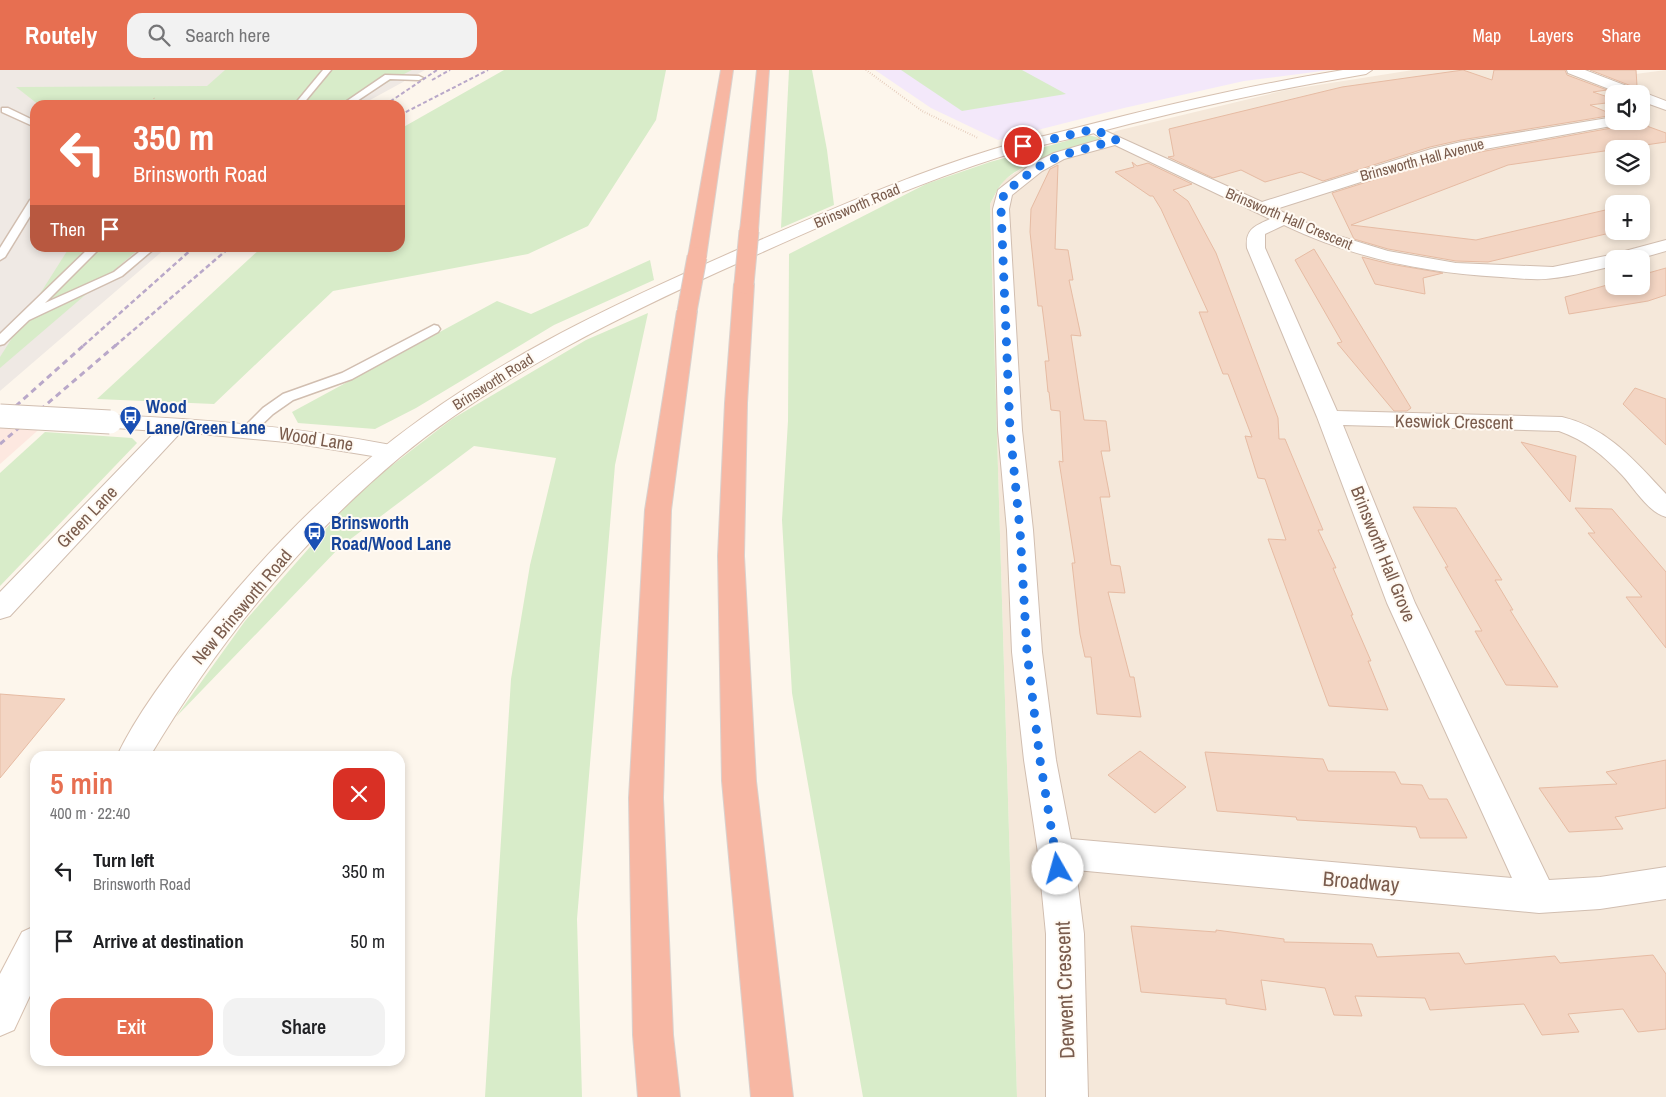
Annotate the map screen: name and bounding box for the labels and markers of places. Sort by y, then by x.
pin [1002,125,1044,167]
place label: Wood Lane/Green Lane [146,394,266,440]
bus stop icon: Wood Lane/Green Lane [118,405,142,436]
place label: Brinsworth Road/Wood Lane [331,510,451,556]
bus stop icon: Brinsworth Road/Wood Lane [303,521,327,552]

